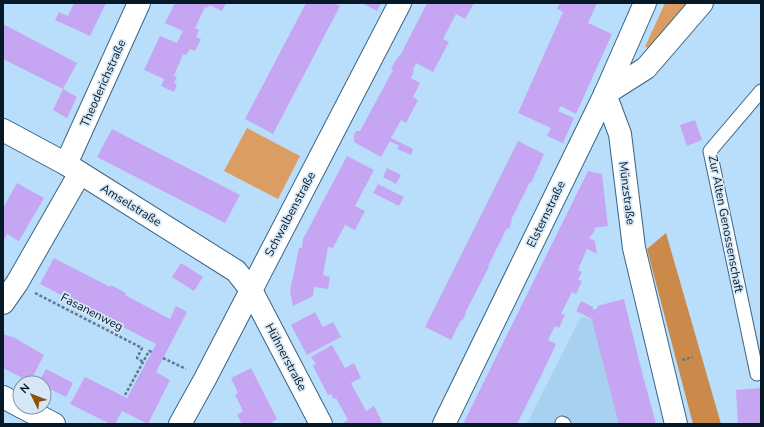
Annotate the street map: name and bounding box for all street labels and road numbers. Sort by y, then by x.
street label: Theoderichstraße [77,37,129,129]
street label: Zur Alten Genossenschaft [705,154,747,295]
street label: Münzstraße [615,160,639,226]
street label: Schwalbenstraße [261,169,319,259]
street label: Elsternstraße [523,178,569,250]
street label: Amselstraße [98,180,164,230]
street label: Fasanenweg [58,289,126,335]
street label: Hühnerstraße [261,320,311,394]

